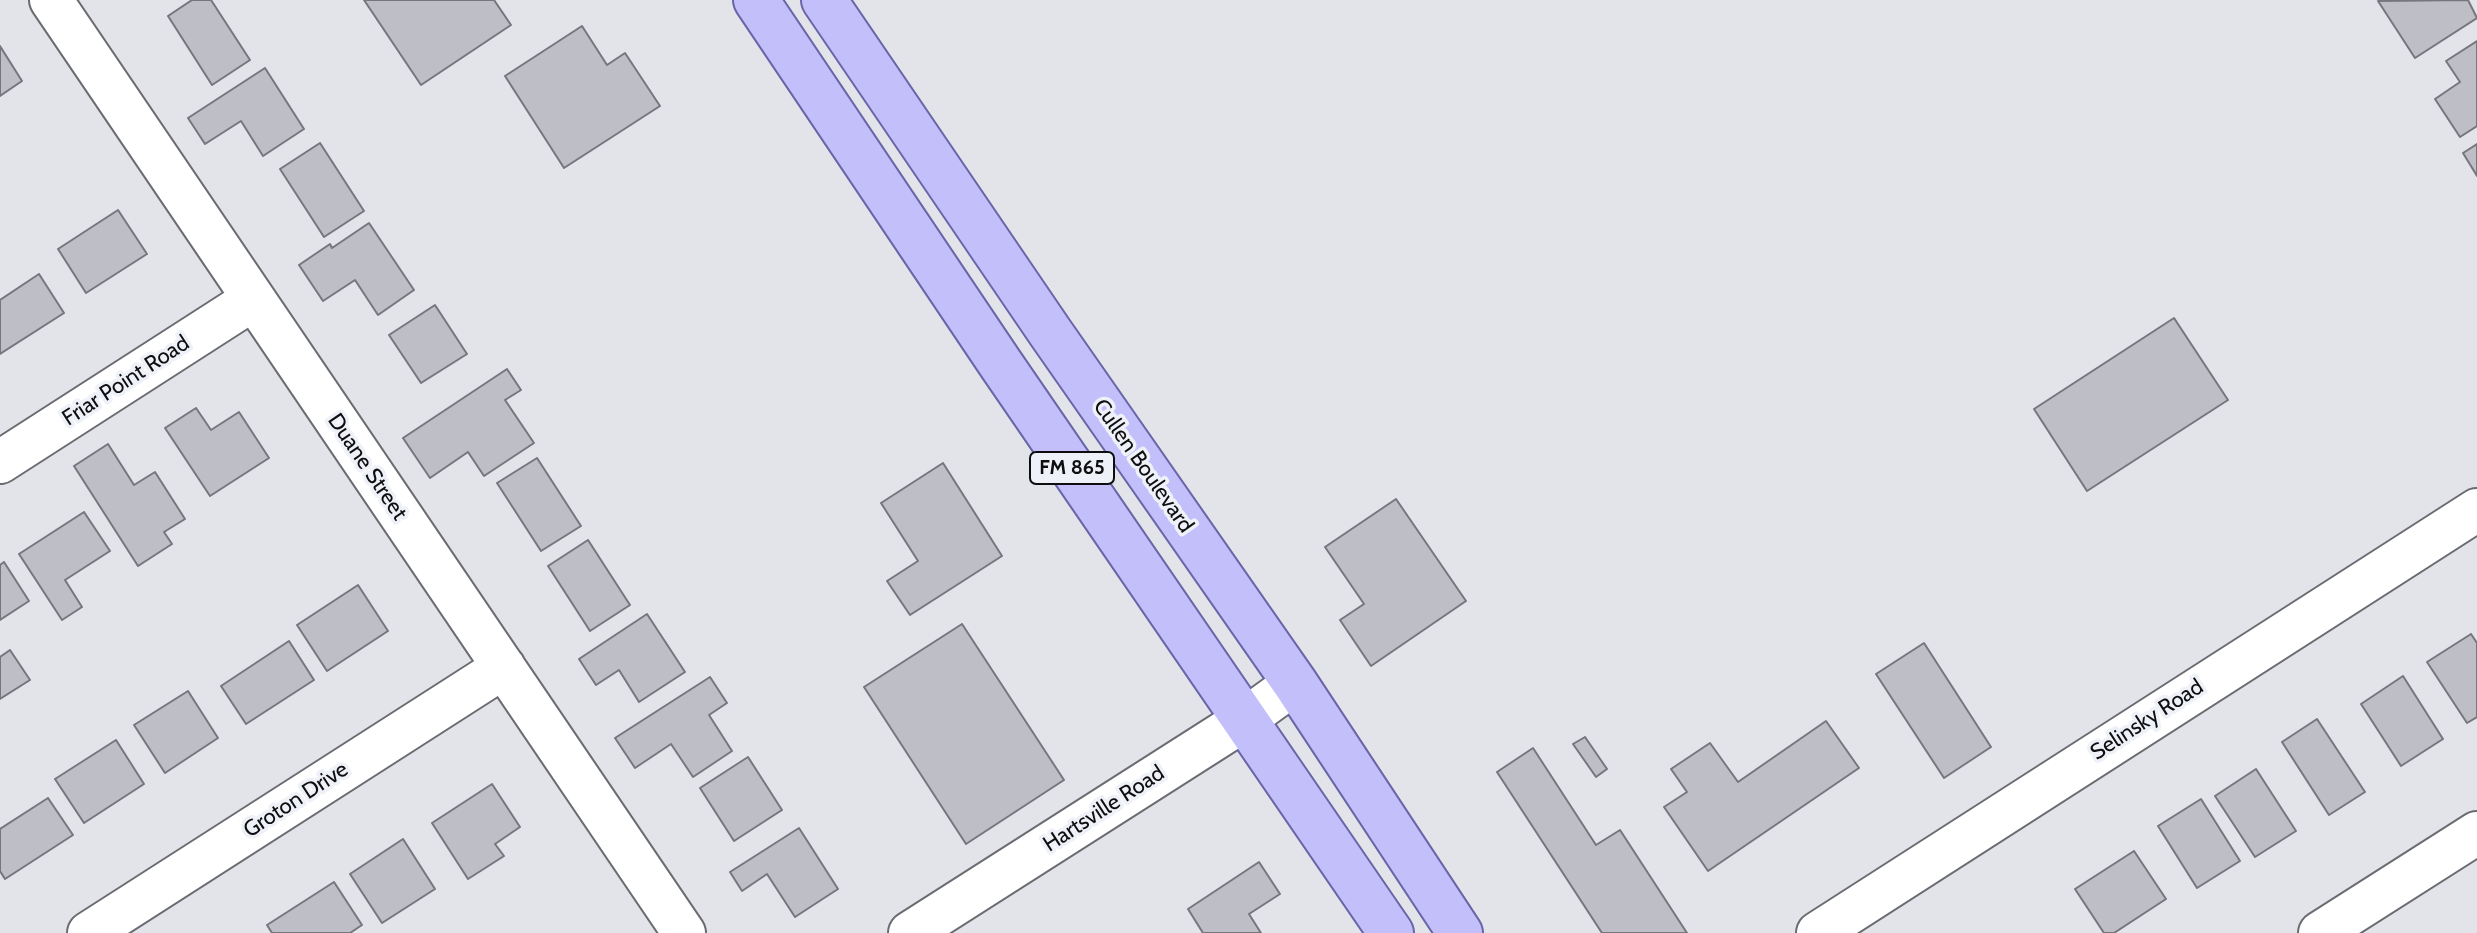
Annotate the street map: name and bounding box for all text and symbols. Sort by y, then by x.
street label: Friar Point Road [58,330,194,432]
street label: Cullen Boulevard [1087,394,1199,538]
street label: Duane Street [322,409,412,525]
road number: FM 865 [1030,452,1114,484]
street label: Selinsky Road [2086,674,2208,766]
street label: Groton Drive [239,756,353,844]
street label: Hartsville Road [1039,760,1169,858]

